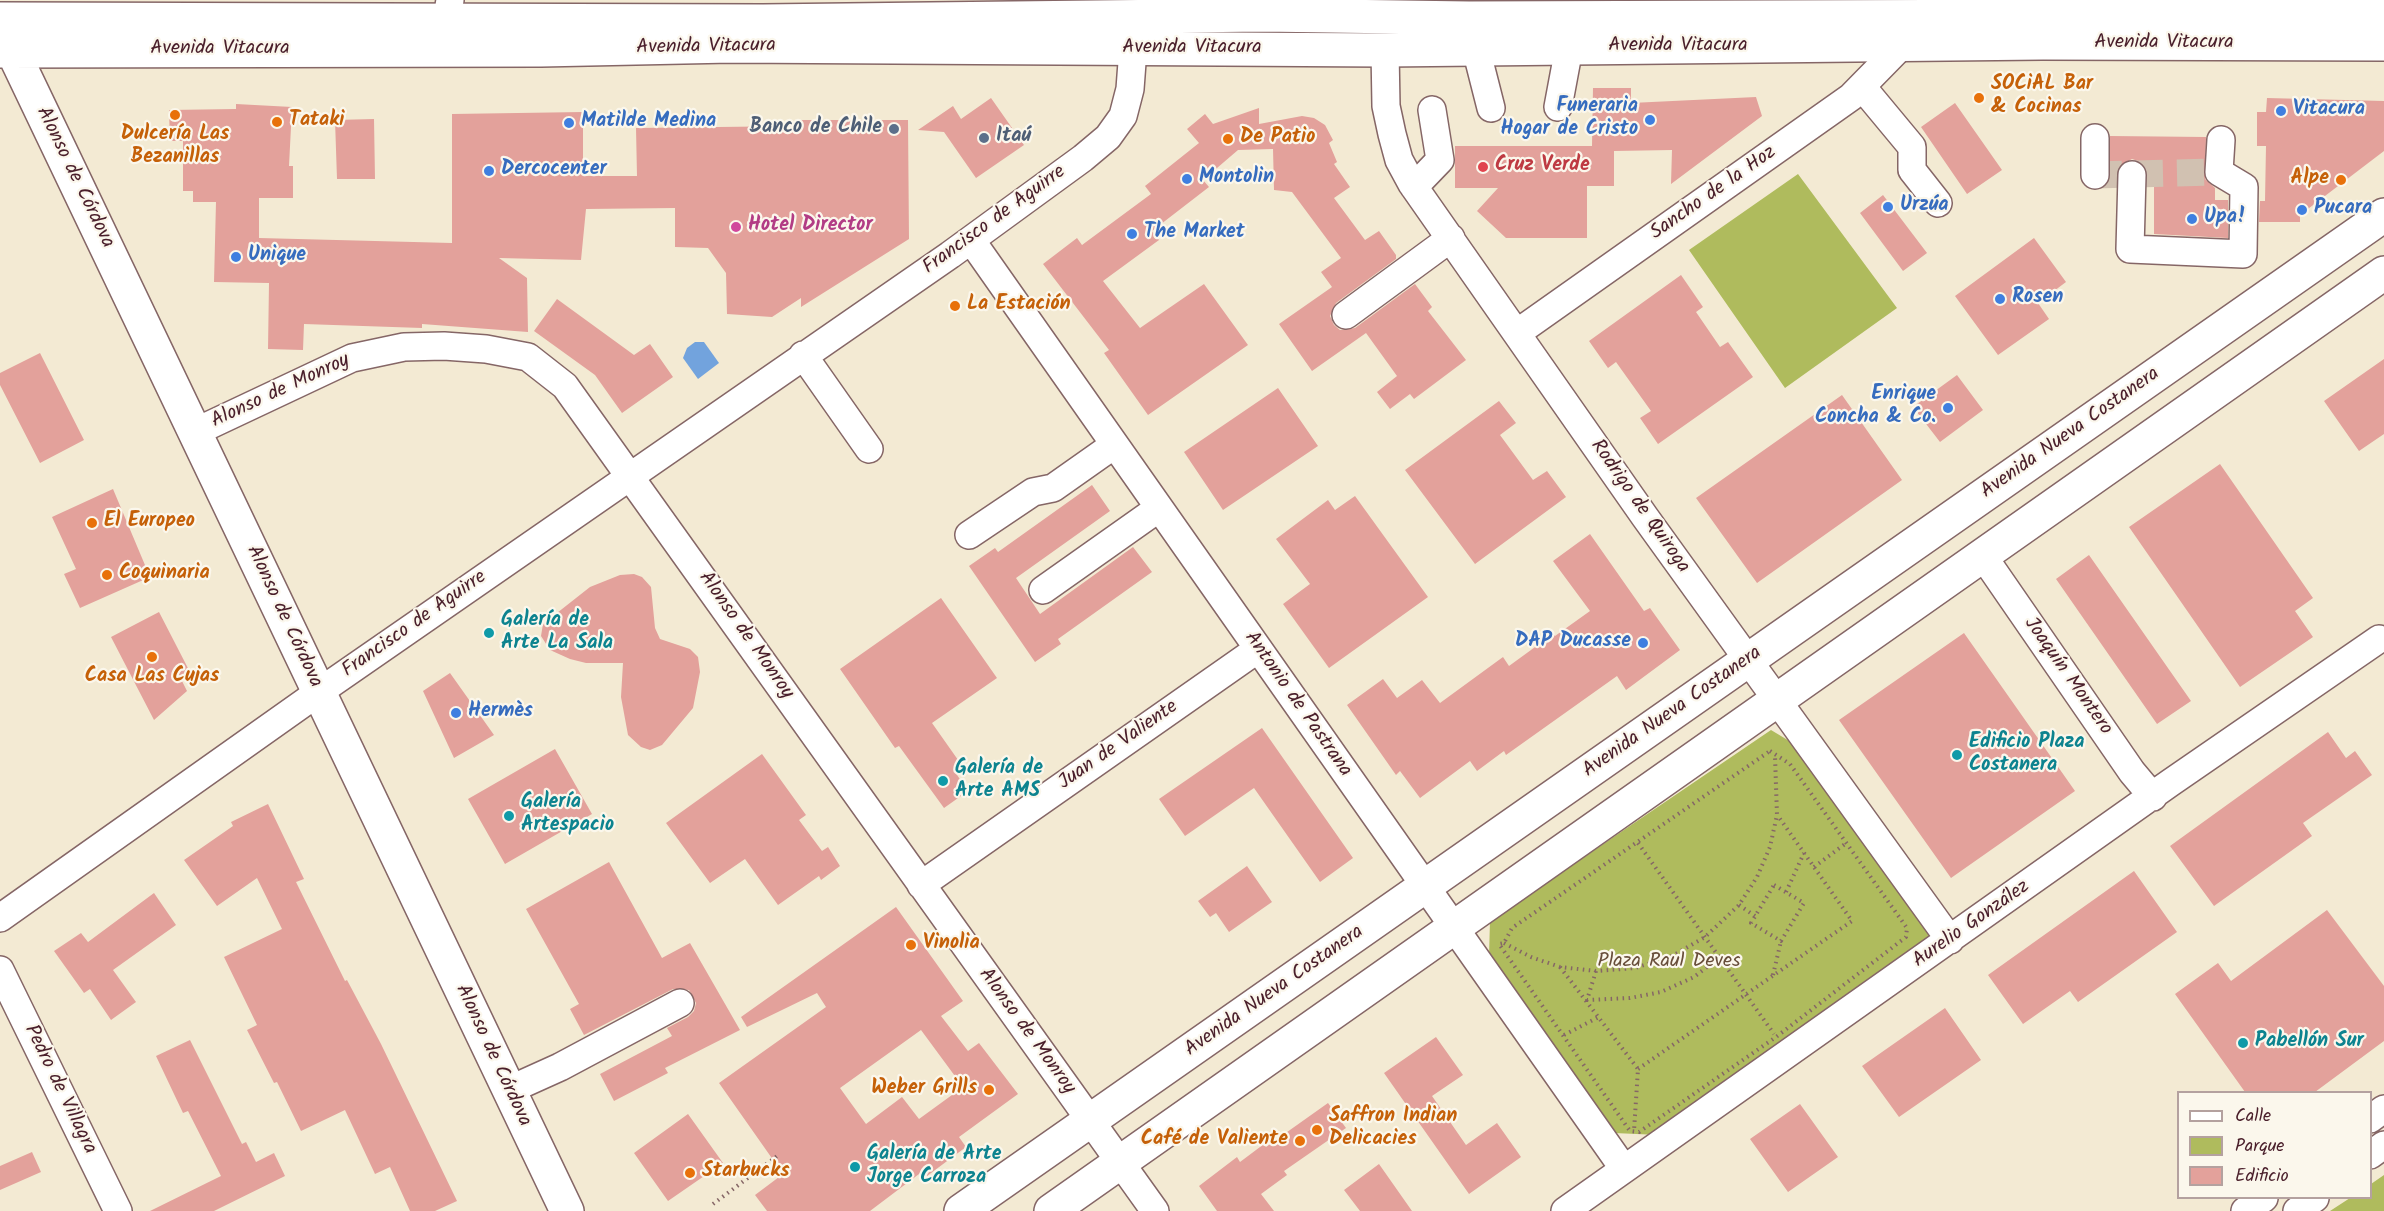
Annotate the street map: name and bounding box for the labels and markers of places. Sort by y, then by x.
place label: SOCiAL Bar & Cocinas [1991,74,2093,121]
marker: SOCiAL Bar & Cocinas [1972,91,1986,105]
place label: Funeraria Hogar de Cristo [1501,96,1638,143]
place label: Vitacura [2293,99,2365,123]
marker: Vitacura [2274,104,2288,118]
marker: Dulcería Las Bezanillas [168,108,182,122]
place label: Tataki [289,110,344,134]
place label: Matilde Medina [581,111,716,135]
marker: Funeraria Hogar de Cristo [1643,113,1657,127]
marker: Tataki [270,115,284,129]
marker: Matilde Medina [562,116,576,130]
place label: Banco de Chile [750,117,882,141]
marker: Banco de Chile [887,122,901,136]
place label: Dulcería Las Bezanillas [121,124,229,171]
place label: Itaú [996,126,1031,150]
place label: De Patio [1240,127,1315,151]
marker: Itaú [977,131,991,145]
marker: De Patio [1221,132,1235,146]
place label: Cruz Verde [1495,155,1590,179]
place label: Dercocenter [501,159,607,183]
marker: Cruz Verde [1476,160,1490,174]
marker: Dercocenter [482,164,496,178]
place label: Montolin [1199,167,1274,191]
place label: Alpe [2291,168,2329,192]
marker: Montolin [1180,172,1194,186]
marker: Alpe [2334,173,2348,187]
place label: Urzúa [1900,195,1949,219]
place label: Pucara [2314,198,2372,222]
marker: Urzúa [1881,200,1895,214]
marker: Pucara [2295,203,2309,217]
place label: Upa! [2204,207,2246,231]
marker: Upa! [2185,212,2199,226]
place label: Hotel Director [748,215,873,239]
marker: Hotel Director [729,220,743,234]
place label: The Market [1144,222,1245,246]
marker: The Market [1125,227,1139,241]
place label: Unique [248,245,306,269]
marker: Unique [229,250,243,264]
place label: Rosen [2012,287,2063,311]
marker: Rosen [1993,292,2007,306]
place label: La Estación [967,294,1070,318]
marker: La Estación [948,299,962,313]
place label: Enrique Concha & Co. [1815,384,1936,431]
marker: Enrique Concha & Co. [1941,401,1955,415]
place label: El Europeo [104,511,195,535]
marker: El Europeo [85,516,99,530]
place label: Coquinaria [119,563,210,587]
marker: Coquinaria [100,568,114,582]
place label: Galería de Arte La Sala [501,610,613,657]
marker: Galería de Arte La Sala [482,626,496,640]
place label: DAP Ducasse [1515,631,1631,655]
marker: DAP Ducasse [1636,636,1650,650]
marker: Casa Las Cujas [145,650,159,664]
place label: Casa Las Cujas [85,666,219,690]
place label: Hermès [468,701,533,725]
marker: Hermès [449,706,463,720]
place label: Edificio Plaza Costanera [1969,732,2084,779]
marker: Edificio Plaza Costanera [1950,748,1964,762]
place label: Galería de Arte AMS [955,758,1043,805]
marker: Galería de Arte AMS [936,774,950,788]
place label: Galería Artespacio [521,792,614,839]
marker: Galería Artespacio [502,809,516,823]
place label: Vinolia [923,933,980,957]
marker: Vinolia [904,938,918,952]
place label: Pabellón Sur [2255,1031,2364,1055]
marker: Pabellón Sur [2236,1036,2250,1050]
place label: Weber Grills [871,1078,977,1102]
marker: Weber Grills [982,1083,996,1097]
place label: Saffron Indian Delicacies [1329,1106,1457,1153]
marker: Saffron Indian Delicacies [1310,1123,1324,1137]
place label: Café de Valiente [1141,1129,1288,1153]
marker: Café de Valiente [1293,1134,1307,1148]
place label: Galería de Arte Jorge Carroza [867,1144,1001,1191]
marker: Galería de Arte Jorge Carroza [848,1160,862,1174]
place label: Starbucks [702,1161,790,1185]
marker: Starbucks [683,1166,697,1180]

